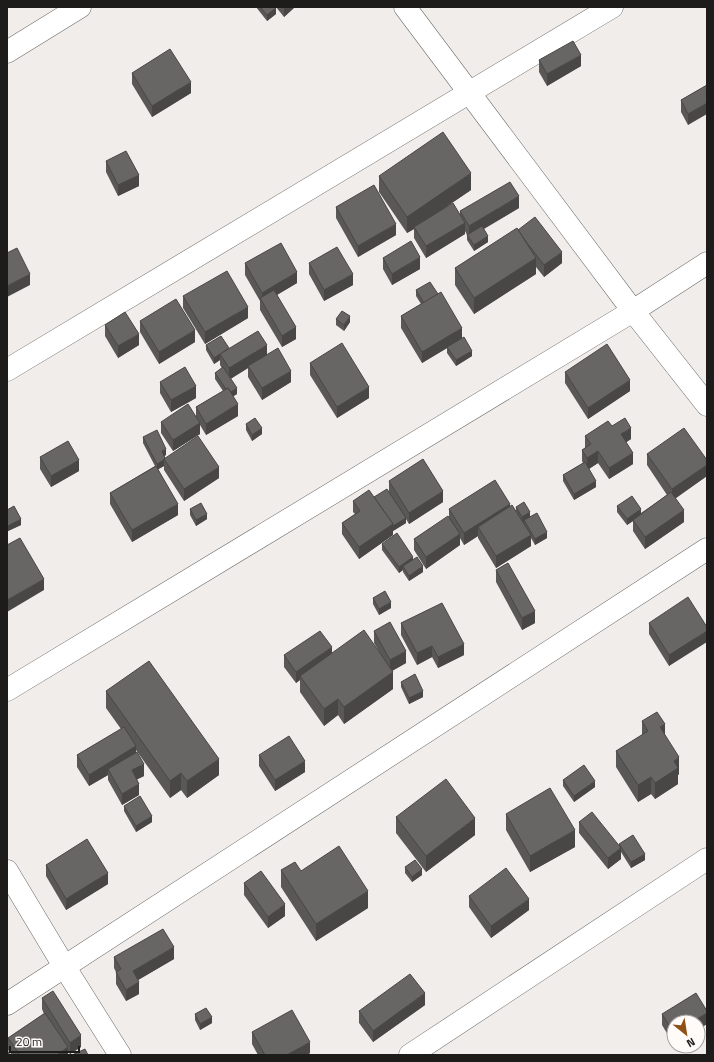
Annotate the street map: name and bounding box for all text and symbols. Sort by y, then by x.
north arrow [666,1014,706,1054]
scale bar [10,1028,79,1054]
text: 20 m [16,1032,42,1051]
text: N [684,1034,698,1051]

